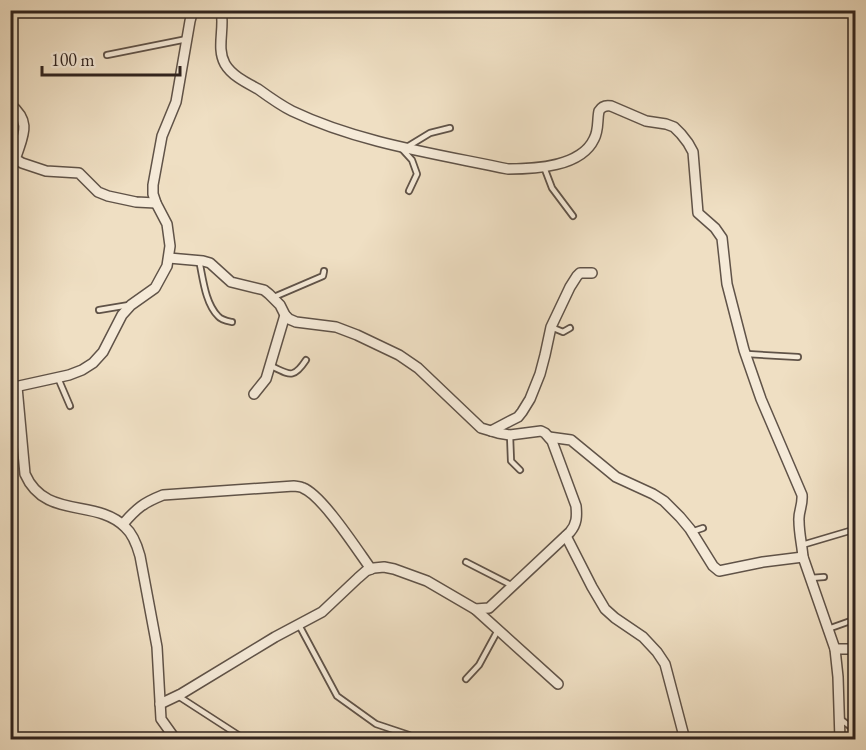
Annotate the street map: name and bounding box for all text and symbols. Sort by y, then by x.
scale bar [42,39,180,77]
text: 100 m [51,48,95,71]

